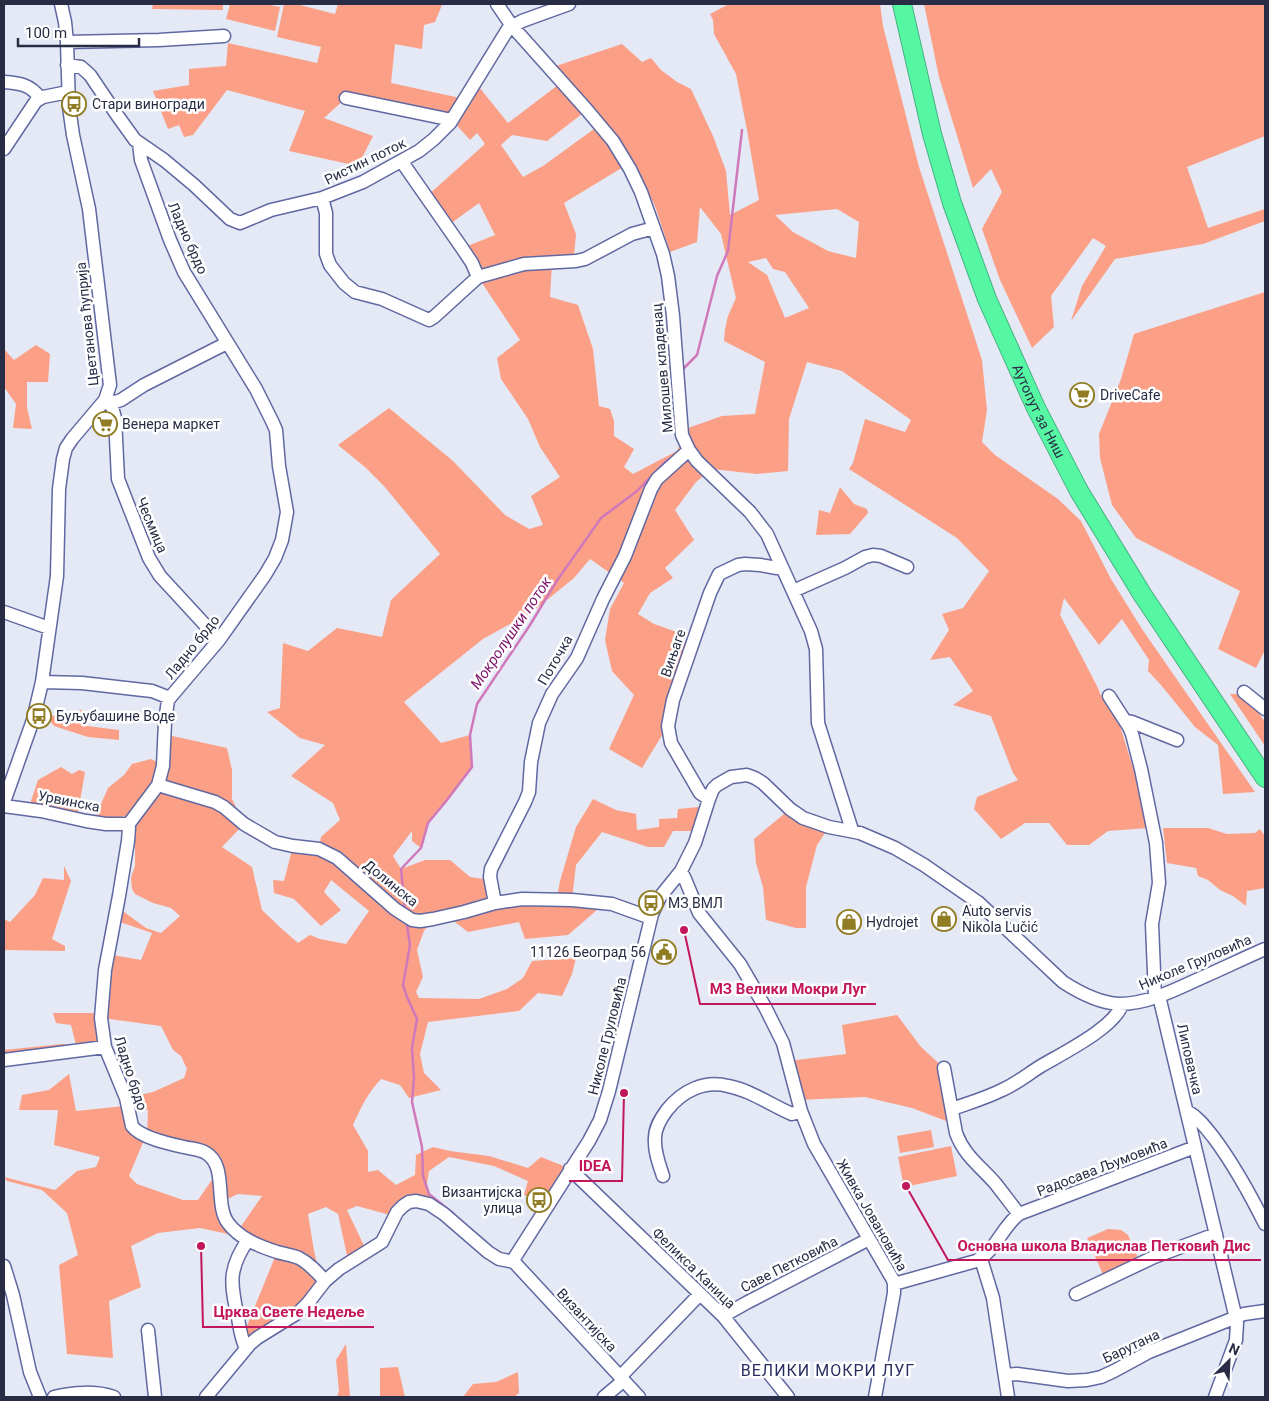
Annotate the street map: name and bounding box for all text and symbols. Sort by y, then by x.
scale bar [18,15,139,47]
text: 100 m [25,24,67,42]
bus stop icon: Стари виногради [61,91,87,117]
place label: Стари виногради [92,96,205,112]
street label: Ристин поток [322,134,409,188]
street label: Ладно брдо [165,199,211,277]
street label: Цветанова ћуприја [73,261,101,387]
street label: Милошев кладенац [648,303,676,433]
street label: Аутопут за Ниш [1009,362,1069,461]
supermarket icon: DriveCafe [1069,382,1095,408]
place label: DriveCafe [1100,387,1160,403]
supermarket icon: Венера маркет [92,411,118,437]
place label: Венера маркет [122,416,220,432]
street label: Чесмица [133,495,171,555]
water label: Мокролушки поток [467,572,556,693]
street label: Ладно брдо [161,612,223,682]
street label: Вињаге [657,627,689,679]
street label: Поточка [534,632,576,688]
bus stop icon: Буљубашине Воде [26,703,52,729]
place label: Буљубашине Воде [56,708,175,724]
street label: Урвинска [37,787,101,815]
street label: Долинска [361,856,421,910]
bus stop icon: МЗ ВМЛ [638,890,664,916]
place label: МЗ ВМЛ [668,895,723,911]
place label: Auto servis Nikola Lučić [962,903,1038,935]
shop icon: Auto servis Nikola Lučić [931,906,957,932]
shop icon: Hydrojet [836,909,862,935]
place label: Hydrojet [866,914,919,930]
street label: Николе Груловића [1136,931,1254,993]
public building icon: 11126 Београд 56 [651,939,677,965]
place label: 11126 Београд 56 [530,944,646,960]
callout: МЗ Велики Мокри Луг [700,974,876,1004]
street label: Николе Груловића [585,976,629,1096]
text: МЗ Велики Мокри Луг [710,980,867,998]
street label: Липовачка [1174,1022,1206,1096]
street label: Ладно брдо [111,1034,151,1112]
street label: Радосава Љумовића [1034,1135,1170,1199]
callout: IDEA [569,1151,622,1181]
street label: Живка Јовановића [833,1156,911,1274]
text: IDEA [579,1157,612,1175]
place label: Византијска улица [442,1184,522,1216]
bus stop icon: Византијска улица [526,1187,552,1213]
street label: Феликса Каница [649,1224,739,1312]
callout: Основна школа Владислав Петковић Дис [948,1230,1261,1260]
street label: Саве Петковића [738,1233,840,1295]
text: Основна школа Владислав Петковић Дис [958,1237,1251,1255]
street label: Византијска [554,1285,620,1355]
callout: Црква Свете Недеље [203,1297,374,1327]
text: Црква Свете Недеље [213,1303,365,1321]
street label: Барутана [1100,1326,1162,1366]
north arrow [1204,1336,1254,1386]
text: N [1227,1340,1242,1358]
district label: ВЕЛИКИ МОКРИ ЛУГ [741,1361,915,1380]

